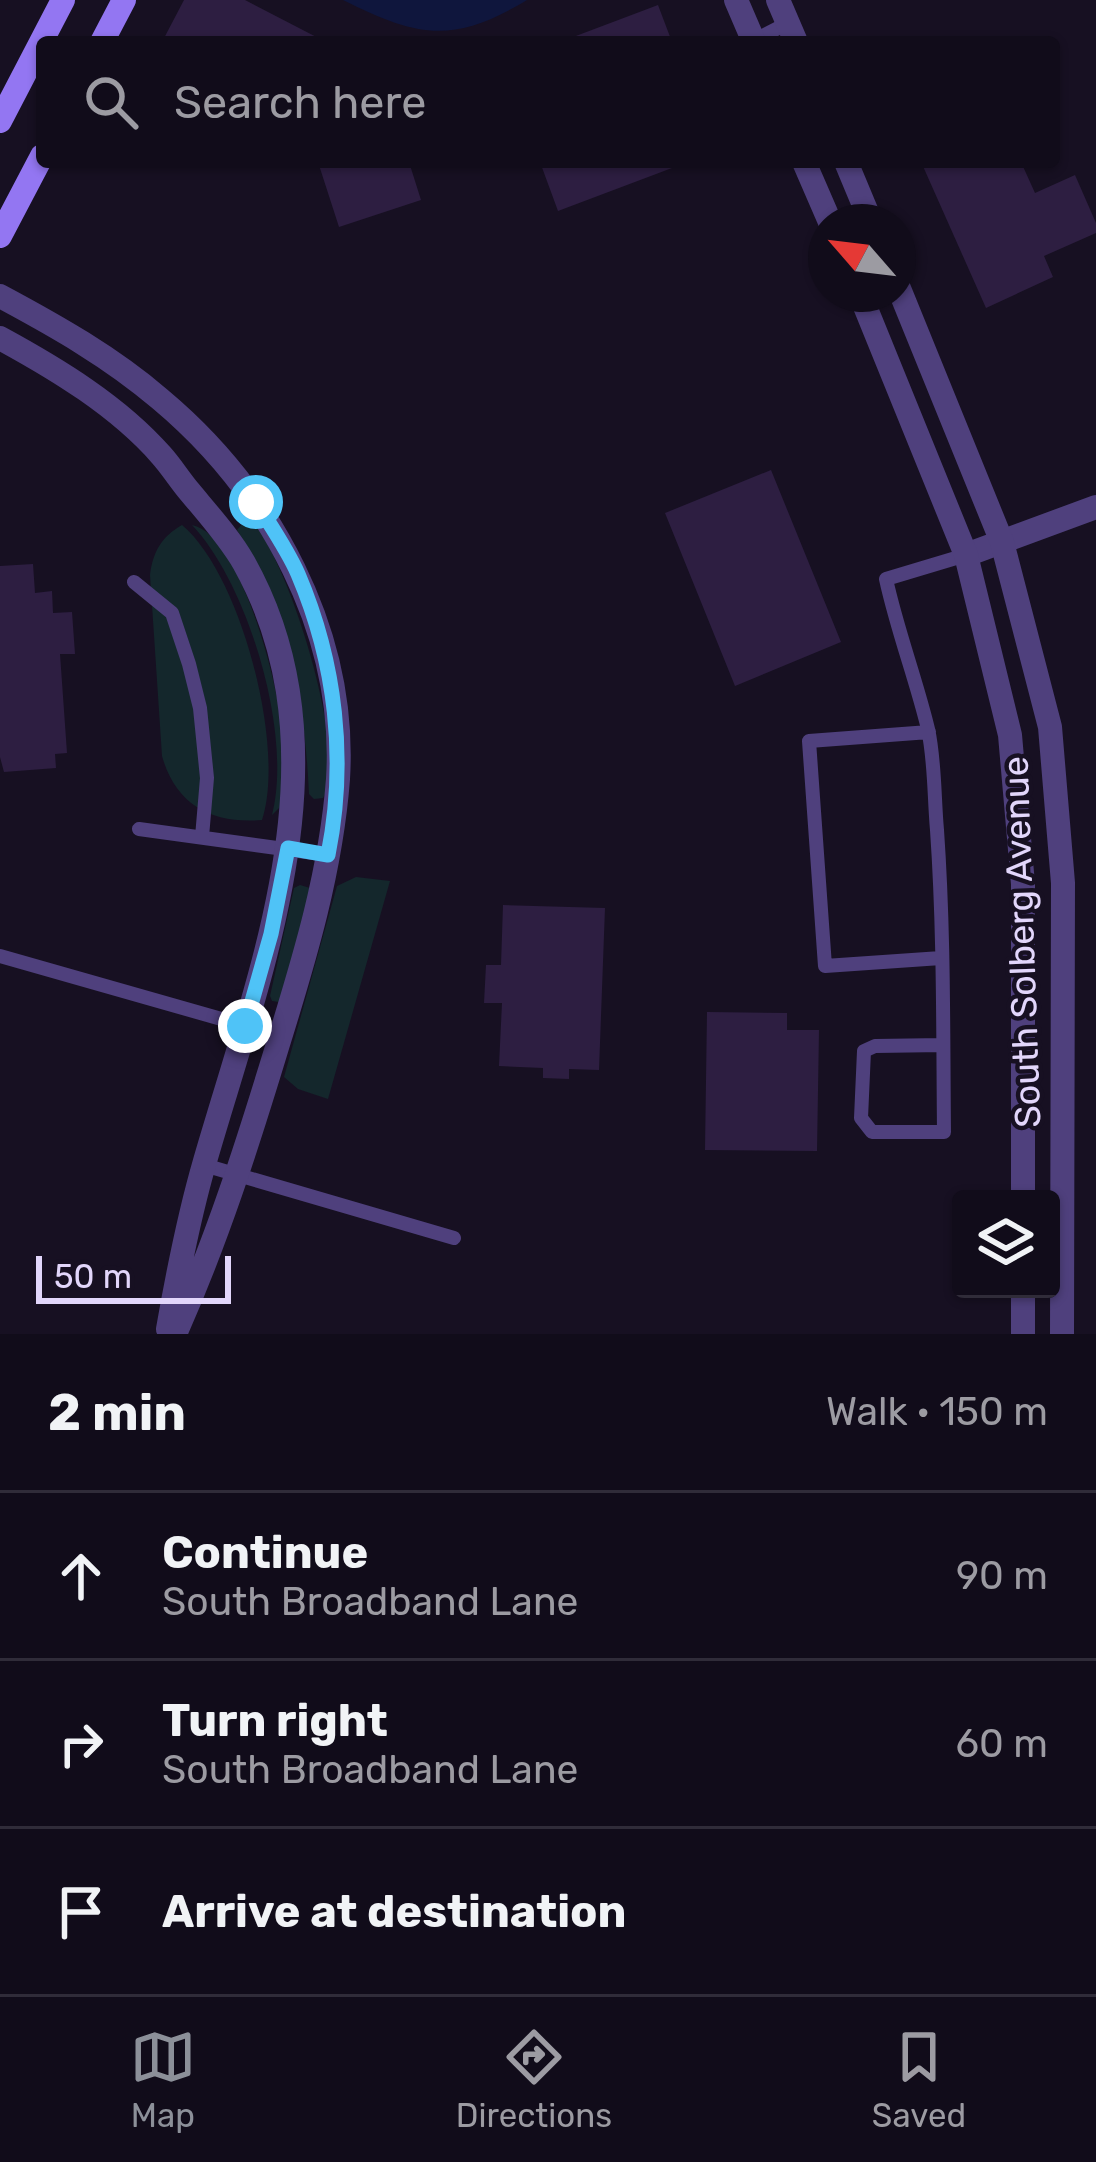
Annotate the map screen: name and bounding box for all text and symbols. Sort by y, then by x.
search box [36,36,1060,168]
icon: search [78,69,144,135]
text: Search here [174,76,426,129]
north arrow [808,204,916,312]
route start [229,475,283,529]
street label: South Solberg Avenue [994,756,1049,1128]
route end [218,999,272,1053]
map controls [952,1190,1060,1298]
button: layers [952,1190,1060,1298]
scale bar [36,1250,231,1303]
text: 50 m [54,1257,132,1296]
text: 2 min [48,1382,186,1443]
text: Walk · 150 m [826,1389,1048,1435]
text: Continue [162,1526,368,1579]
icon: ahead [48,1543,114,1609]
text: 90 m [956,1553,1048,1599]
text: South Broadband Lane [162,1579,578,1625]
text: Turn right [162,1694,388,1747]
icon: right [48,1711,114,1777]
text: 60 m [955,1721,1048,1767]
text: South Broadband Lane [162,1747,578,1793]
icon: arrive [48,1879,114,1945]
text: Arrive at destination [162,1885,627,1938]
tab: Map [130,2024,196,2135]
tab: Directions [456,2024,612,2135]
tab: Saved [872,2024,966,2135]

